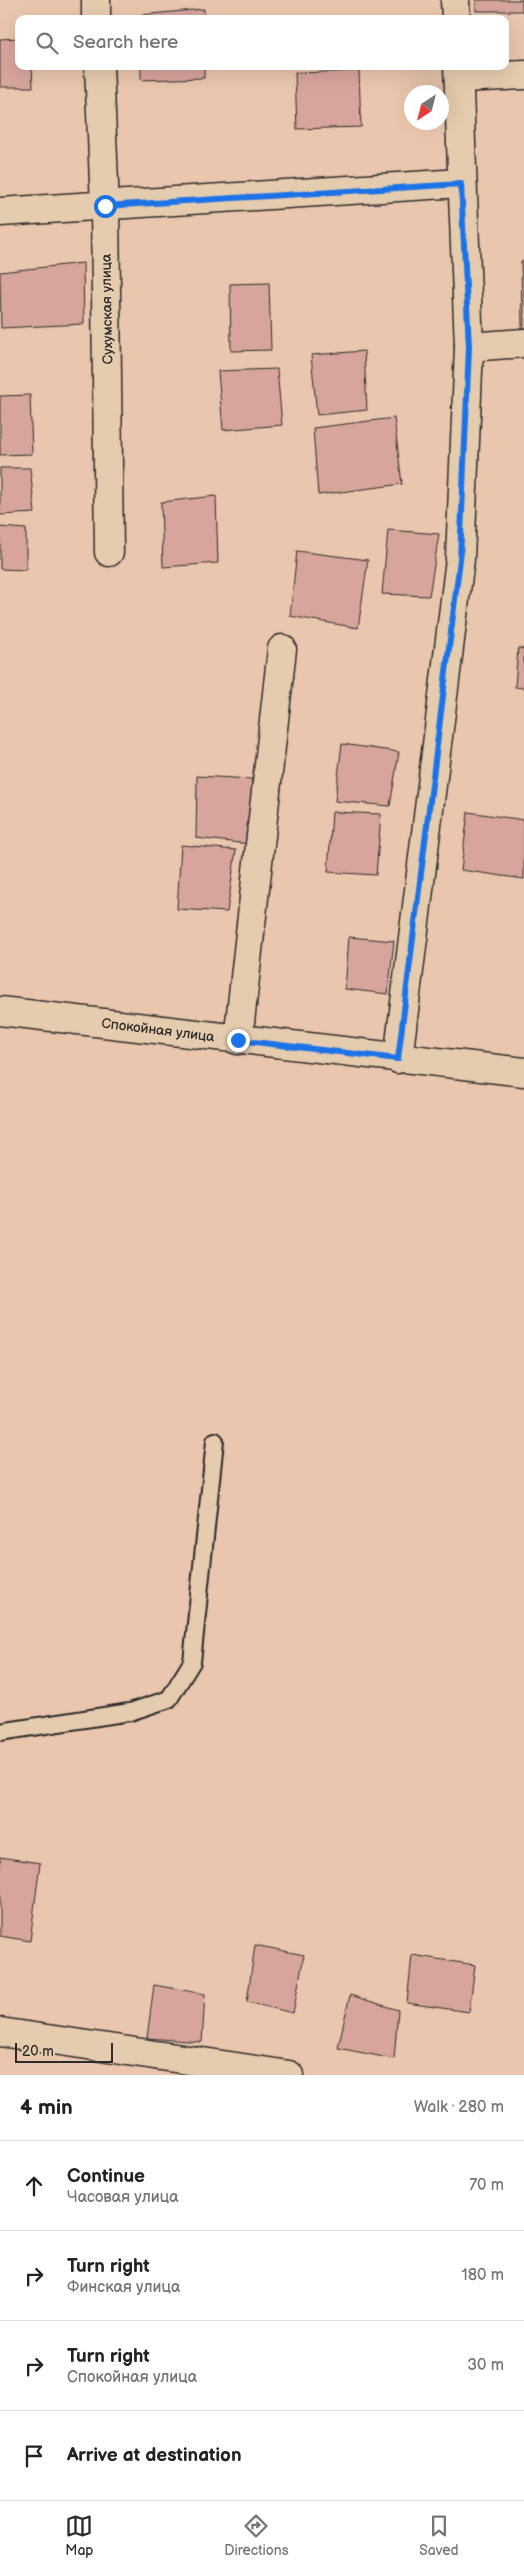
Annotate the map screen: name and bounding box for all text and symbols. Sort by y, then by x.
search box [15,15,509,70]
icon: search [33,29,61,57]
text: Search here [73,31,178,54]
north arrow [404,85,449,130]
route start [94,195,117,218]
street label: Сухумская улица [98,253,116,364]
street label: Спокойная улица [100,1015,216,1045]
route end [227,1029,250,1052]
scale bar [15,2040,112,2063]
text: 20 m [22,2043,54,2060]
text: 4 min [20,2095,73,2120]
text: Walk · 280 m [414,2098,504,2117]
text: Continue [67,2165,145,2188]
icon: ahead [20,2172,48,2200]
text: 70 m [469,2176,504,2195]
text: Часовая улица [67,2188,179,2207]
text: Turn right [67,2255,150,2278]
icon: right [20,2262,48,2290]
text: 180 m [462,2266,504,2285]
text: Финская улица [67,2278,180,2297]
text: Turn right [67,2345,150,2368]
icon: right [20,2352,48,2380]
text: 30 m [467,2356,504,2375]
text: Спокойная улица [67,2368,197,2387]
icon: arrive [20,2442,48,2470]
text: Arrive at destination [67,2444,242,2467]
tab: Map [65,2512,94,2559]
tab: Directions [224,2512,289,2559]
tab: Saved [419,2512,459,2559]

